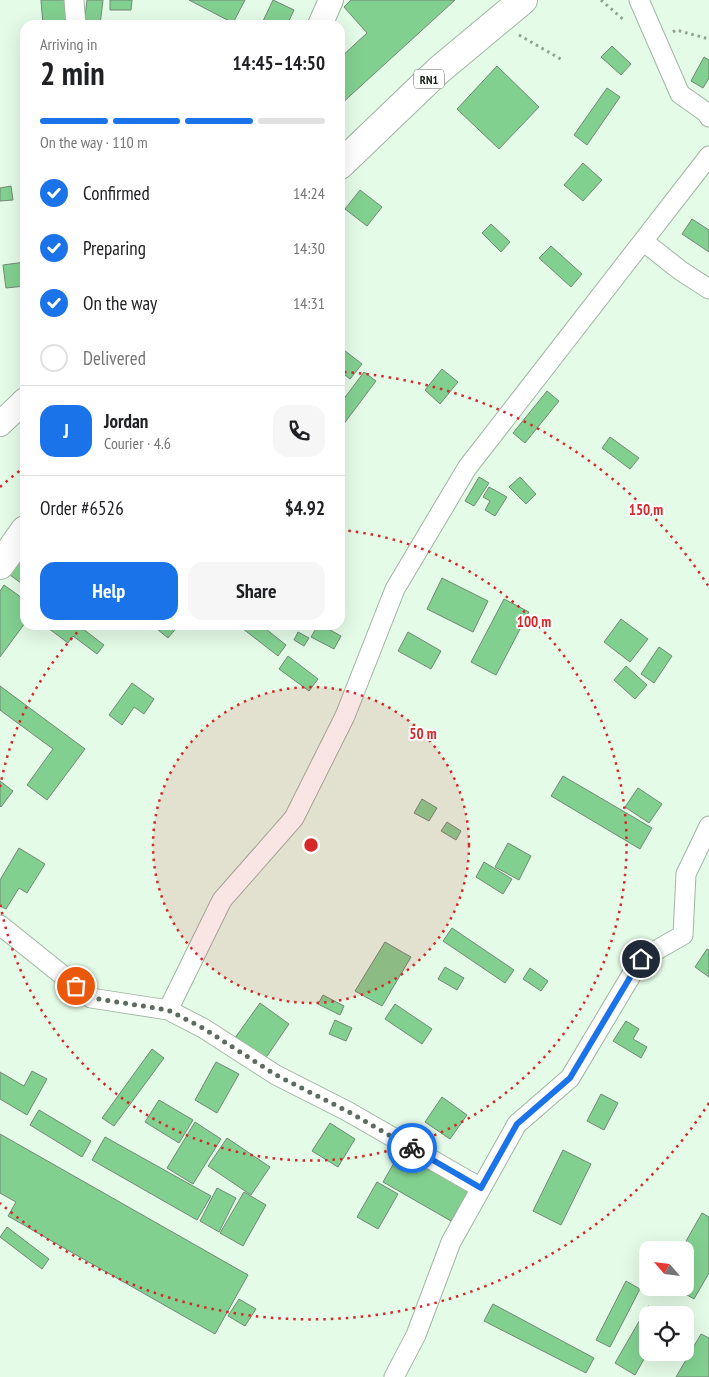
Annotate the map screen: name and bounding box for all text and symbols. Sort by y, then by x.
text: Arriving in [40,34,97,54]
text: 14:45–14:50 [232,51,325,75]
text: 2 min [40,52,105,94]
road number: RN1 [414,70,444,88]
text: On the way · 110 m [40,132,148,152]
icon: check [40,179,68,207]
text: Confirmed [83,181,150,205]
text: 14:24 [293,183,325,203]
icon: check [40,234,68,262]
text: Preparing [83,236,146,260]
text: 14:30 [293,238,325,258]
icon: check [40,289,68,317]
text: On the way [83,291,157,315]
text: 14:31 [293,293,325,313]
text: Delivered [83,346,146,370]
button: phone [273,405,325,457]
text: Jordan [104,409,148,433]
text: J [63,419,69,443]
text: Courier · 4.6 [104,433,171,453]
text: Order #6526 [40,496,124,520]
text: $4.92 [285,496,325,520]
text: 150 m [629,500,663,519]
button: Help [40,562,178,620]
button: Share [188,562,325,620]
text: 100 m [517,612,551,631]
text: 50 m [409,724,437,743]
centre of rings [302,836,320,854]
pin [620,938,662,980]
icon: home [627,945,655,973]
pin [55,965,97,1007]
icon: bag [62,972,90,1000]
courier [387,1123,437,1173]
icon: bike [398,1134,426,1162]
north arrow [639,1241,694,1296]
map controls [639,1241,694,1361]
button: locate [639,1306,694,1361]

